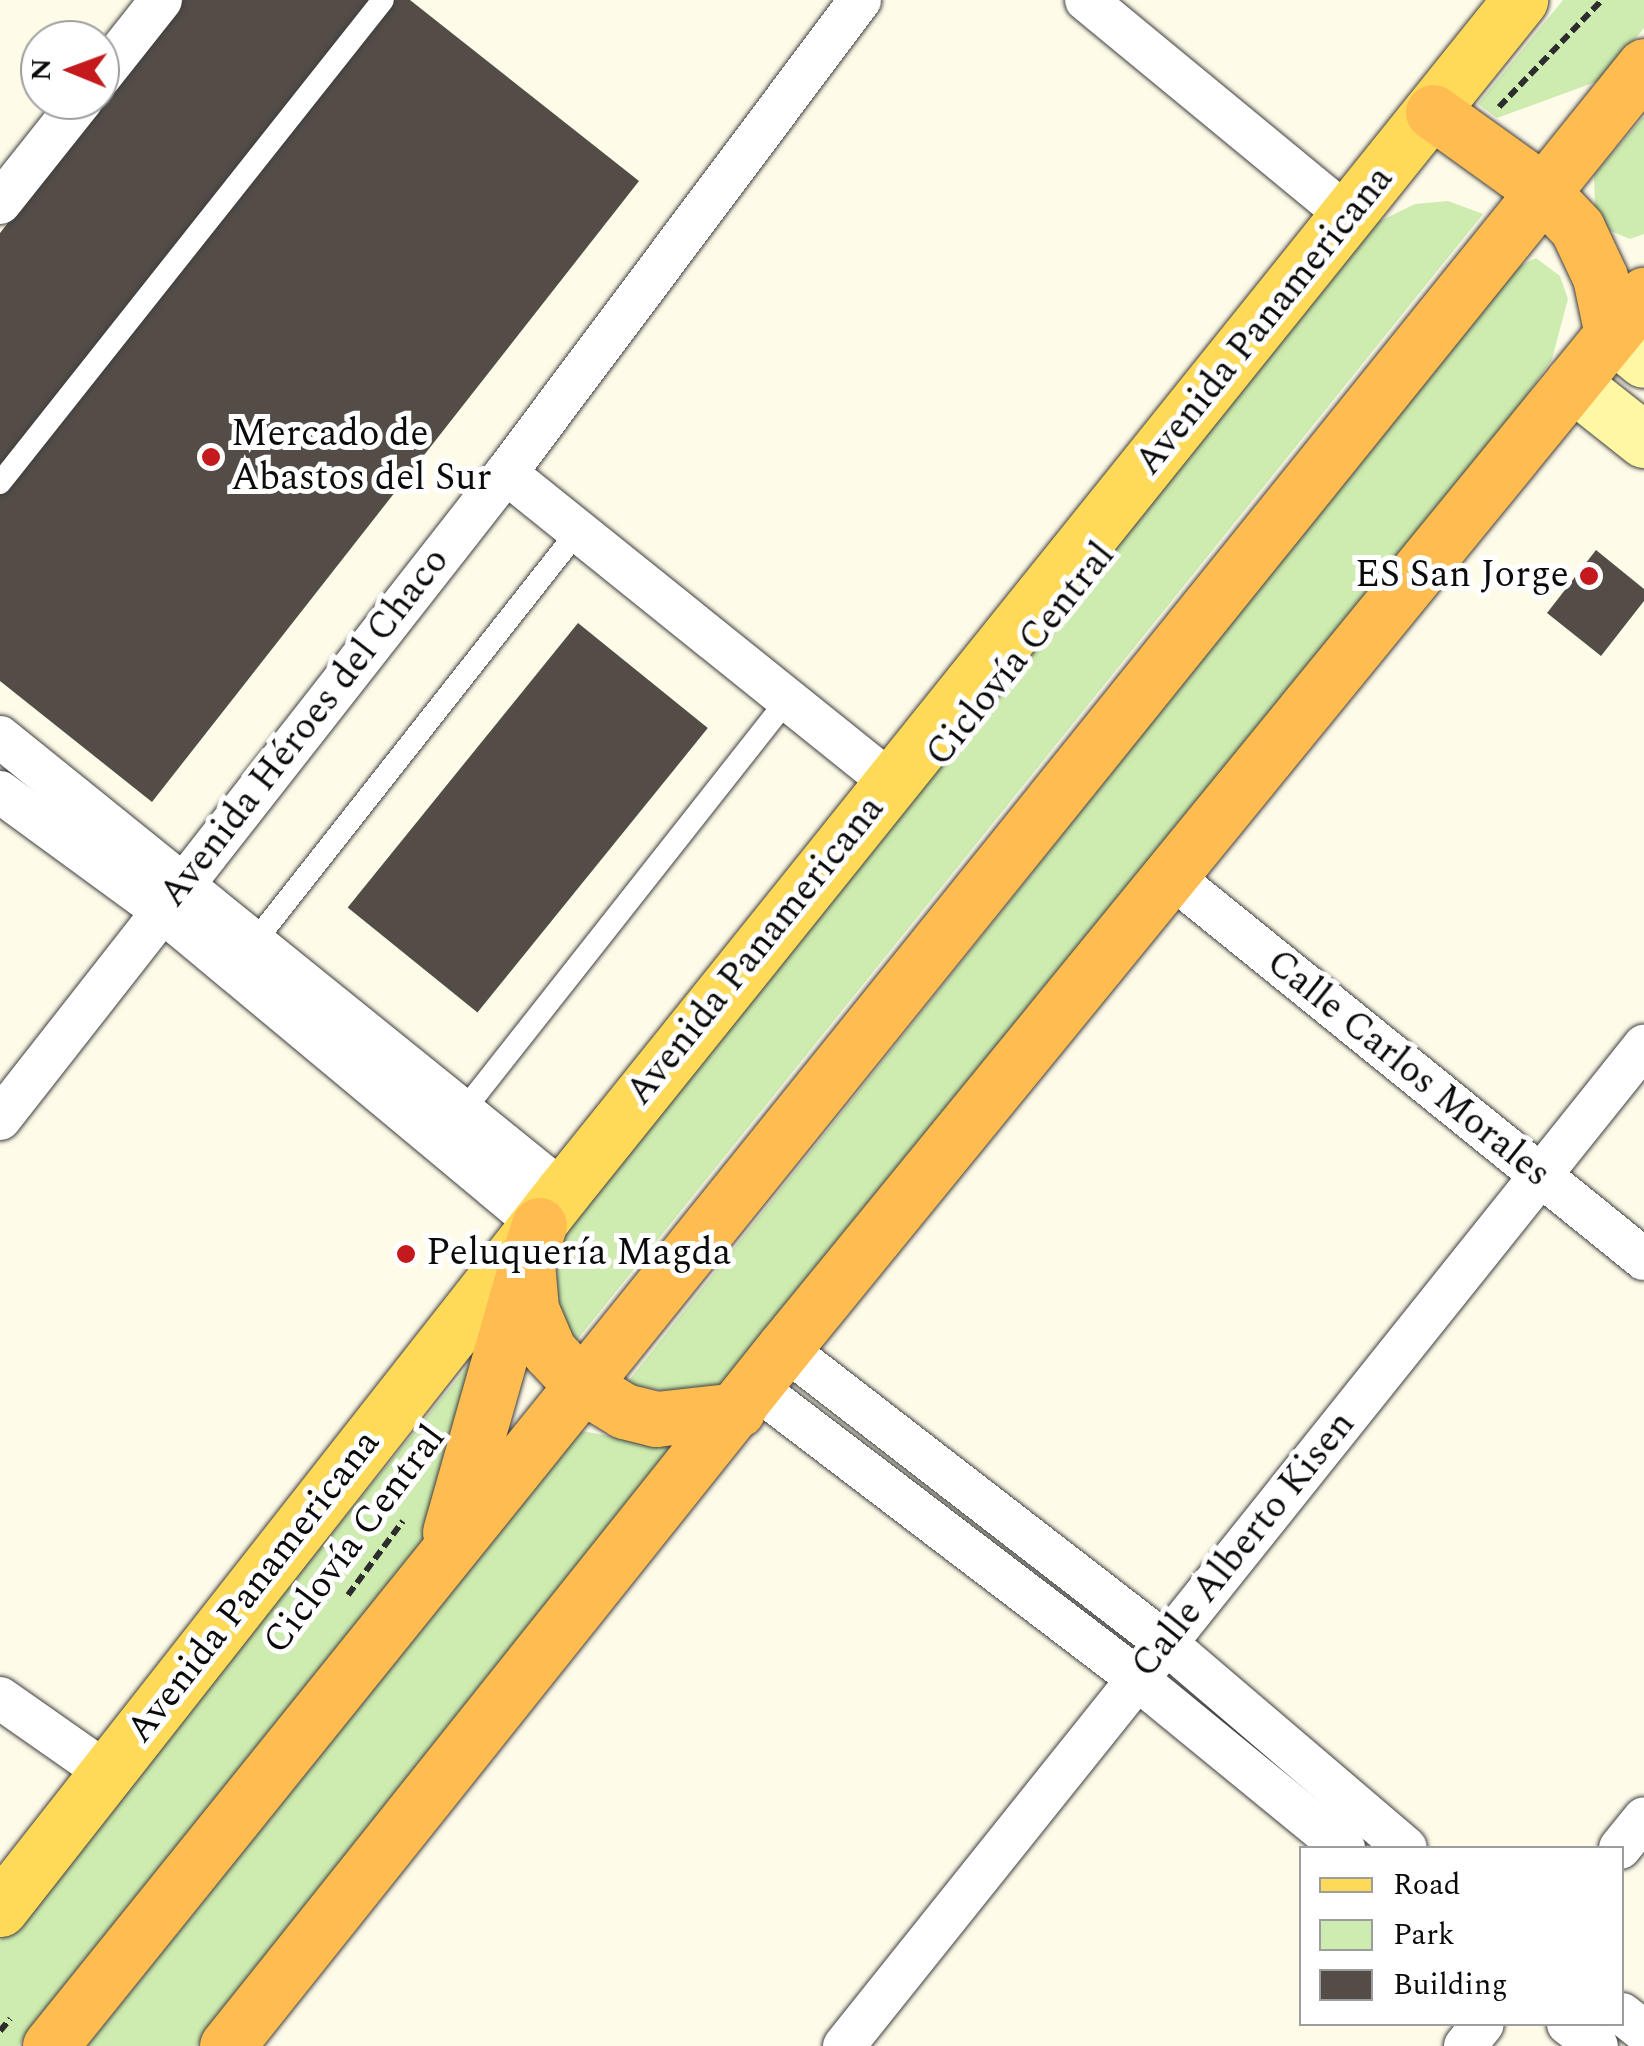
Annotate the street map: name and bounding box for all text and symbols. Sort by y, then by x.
north arrow [20,20,120,120]
text: N [20,58,63,81]
street label: Avenida Panamericana [1126,157,1404,485]
place label: Mercado de Abastos del Sur [231,412,492,502]
marker: Mercado de Abastos del Sur [200,446,222,468]
street label: Ciclovía Central [917,534,1125,776]
street label: Avenida Héroes del Chaco [151,539,459,917]
place label: ES San Jorge [1355,553,1569,599]
marker: ES San Jorge [1578,565,1600,587]
street label: Avenida Panamericana [617,787,895,1115]
street label: Calle Carlos Morales [1257,941,1559,1197]
place label: Peluquería Magda [426,1231,731,1277]
marker: Peluquería Magda [395,1243,417,1265]
street label: Calle Alberto Kisen [1123,1403,1365,1687]
street label: Ciclovía Central [254,1417,456,1663]
street label: Avenida Panamericana [118,1421,390,1753]
legend [1299,1846,1624,2026]
text: Road [1393,1862,1461,1908]
text: Park [1393,1912,1455,1958]
text: Building [1393,1962,1508,2008]

